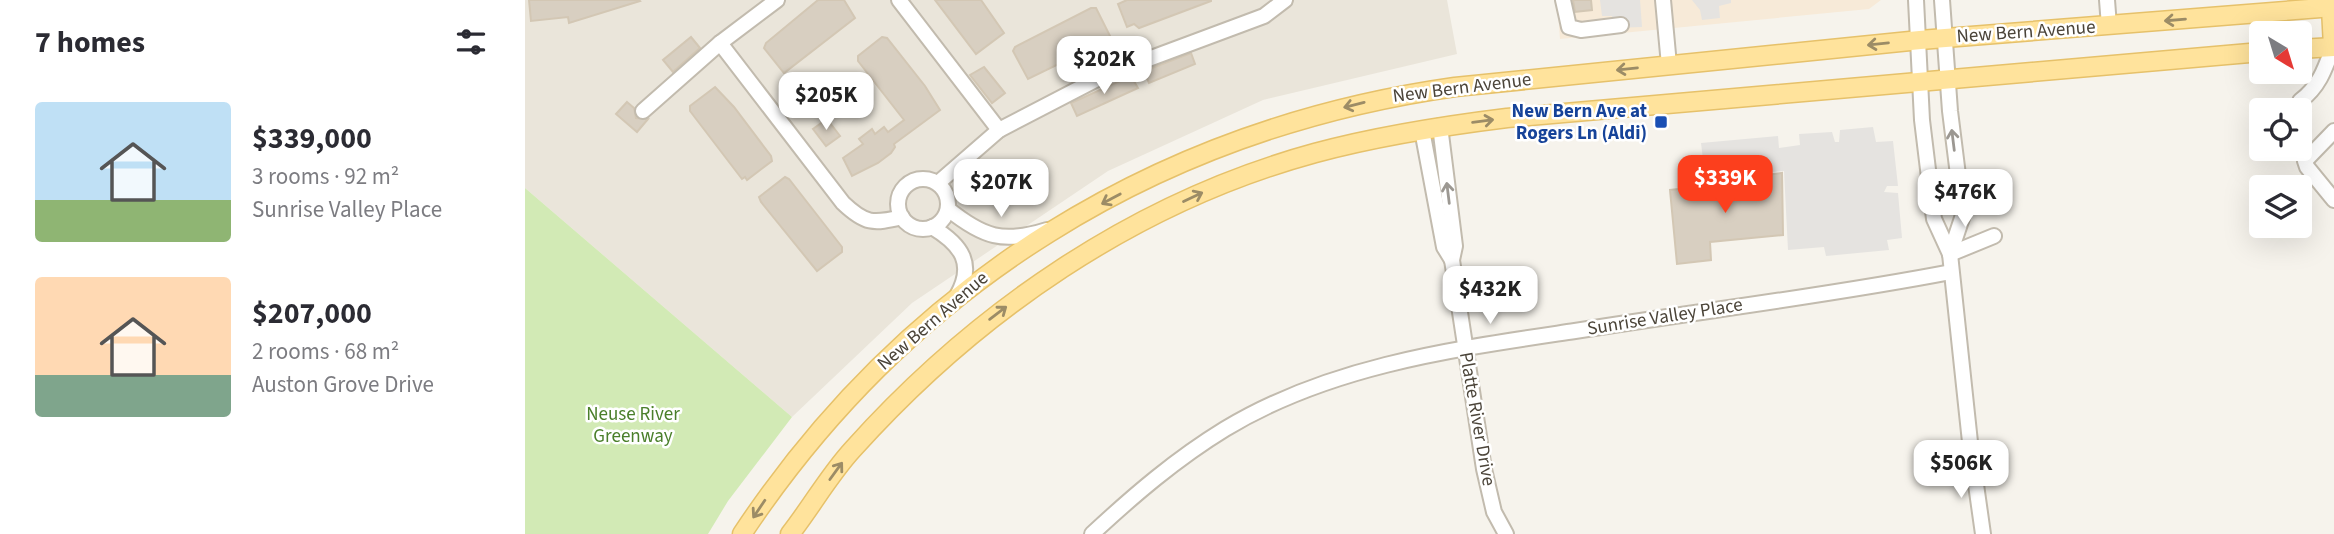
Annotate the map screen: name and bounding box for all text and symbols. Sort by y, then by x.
street label: New Bern Avenue [1956,14,2096,50]
one-way arrow [2164,14,2187,27]
text: 7 homes [35,21,145,64]
north arrow [2249,21,2312,84]
map controls [2249,21,2312,238]
icon: filters [452,23,490,61]
pin: $202K [1055,36,1153,96]
one-way arrow [1867,38,1890,51]
text: $202K [1073,42,1135,75]
one-way arrow [1617,63,1639,76]
street label: New Bern Avenue [1391,66,1533,110]
pin: $205K [777,72,875,132]
text: $205K [795,78,857,111]
place label: New Bern Ave at Rogers Ln (Aldi) [1512,98,1647,147]
button: locate [2249,98,2312,161]
one-way arrow [1343,99,1365,112]
marker: New Bern Ave at Rogers Ln (Aldi) [1653,114,1669,130]
one-way arrow [1471,115,1494,128]
text: $339,000 [252,117,372,160]
one-way arrow [1947,129,1960,152]
icon: home [91,130,175,214]
pin: $339K [1676,156,1774,215]
text: 3 rooms · 92 m² [252,160,399,193]
pin: $207K [952,160,1050,219]
text: $339K [1694,161,1756,194]
text: $207K [970,165,1032,198]
pin: $476K [1916,170,2014,229]
text: $476K [1934,175,1996,208]
button: layers [2249,175,2312,238]
one-way arrow [1442,182,1455,205]
one-way arrow [1182,190,1203,203]
one-way arrow [1101,192,1122,206]
text: Sunrise Valley Place [252,193,442,226]
street label: New Bern Avenue [872,265,994,377]
pin: $432K [1441,266,1539,326]
text: $432K [1459,272,1521,305]
street label: Sunrise Valley Place [1585,291,1745,343]
text: $207,000 [252,292,372,335]
icon: home [91,305,175,389]
one-way arrow [988,306,1007,320]
text: 2 rooms · 68 m² [252,335,399,368]
street label: Platte River Drive [1452,350,1502,488]
text: Auston Grove Drive [252,368,434,401]
park label: Neuse River Greenway [586,401,680,450]
pin: $506K [1912,440,2010,500]
text: $506K [1930,446,1992,479]
one-way arrow [828,462,843,481]
one-way arrow [752,498,766,518]

